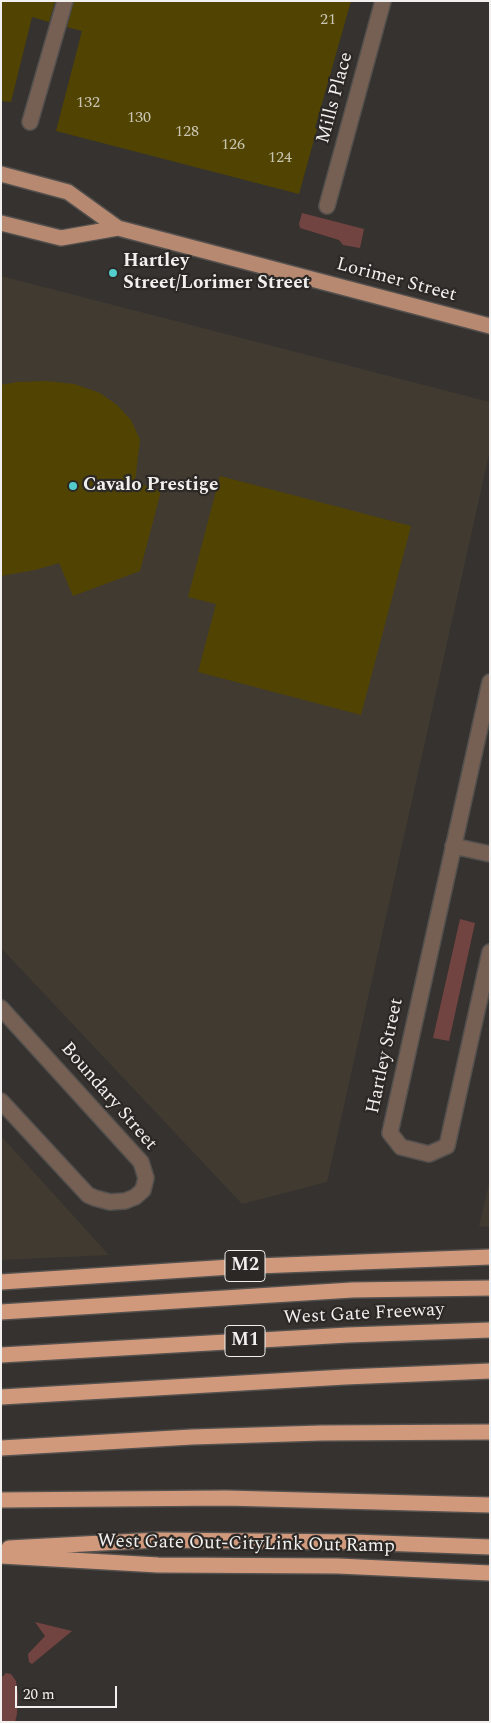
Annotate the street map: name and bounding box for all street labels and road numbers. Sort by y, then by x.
street label: Mills Place [313,50,359,146]
street label: Lorimer Street [333,254,459,308]
street label: Hartley Street [363,996,409,1116]
street label: Boundary Street [55,1038,161,1156]
road number: M2 [225,1250,265,1282]
street label: West Gate Freeway [283,1299,445,1331]
road number: M1 [225,1325,265,1356]
street label: West Gate Out-CityLink Out Ramp [97,1531,395,1559]

